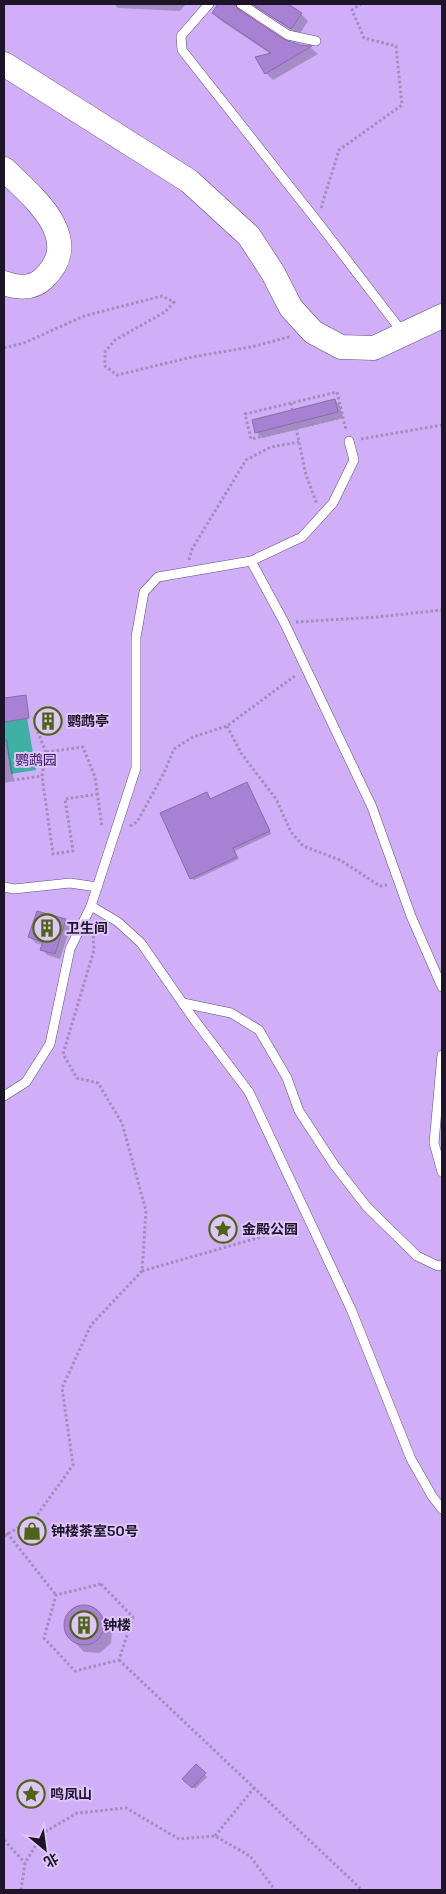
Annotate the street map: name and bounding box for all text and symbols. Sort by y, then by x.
building icon: 鹦鹉亭 [33,706,63,736]
place label: 鹦鹉亭 [67,712,109,730]
park label: 鹦鹉园 [15,751,57,769]
building icon: 卫生间 [32,913,62,943]
place label: 卫生间 [66,919,108,937]
place icon: 金殿公园 [208,1214,238,1244]
place label: 金殿公园 [242,1220,298,1238]
shop icon: 钟楼茶室50号 [17,1516,47,1546]
place label: 钟楼茶室50号 [51,1522,138,1540]
building icon: 钟楼 [69,1610,99,1640]
place label: 钟楼 [103,1616,131,1634]
place icon: 鸣凤山 [16,1779,46,1809]
place label: 鸣凤山 [50,1785,92,1803]
north arrow [20,1824,70,1874]
text: 北 [41,1849,62,1872]

